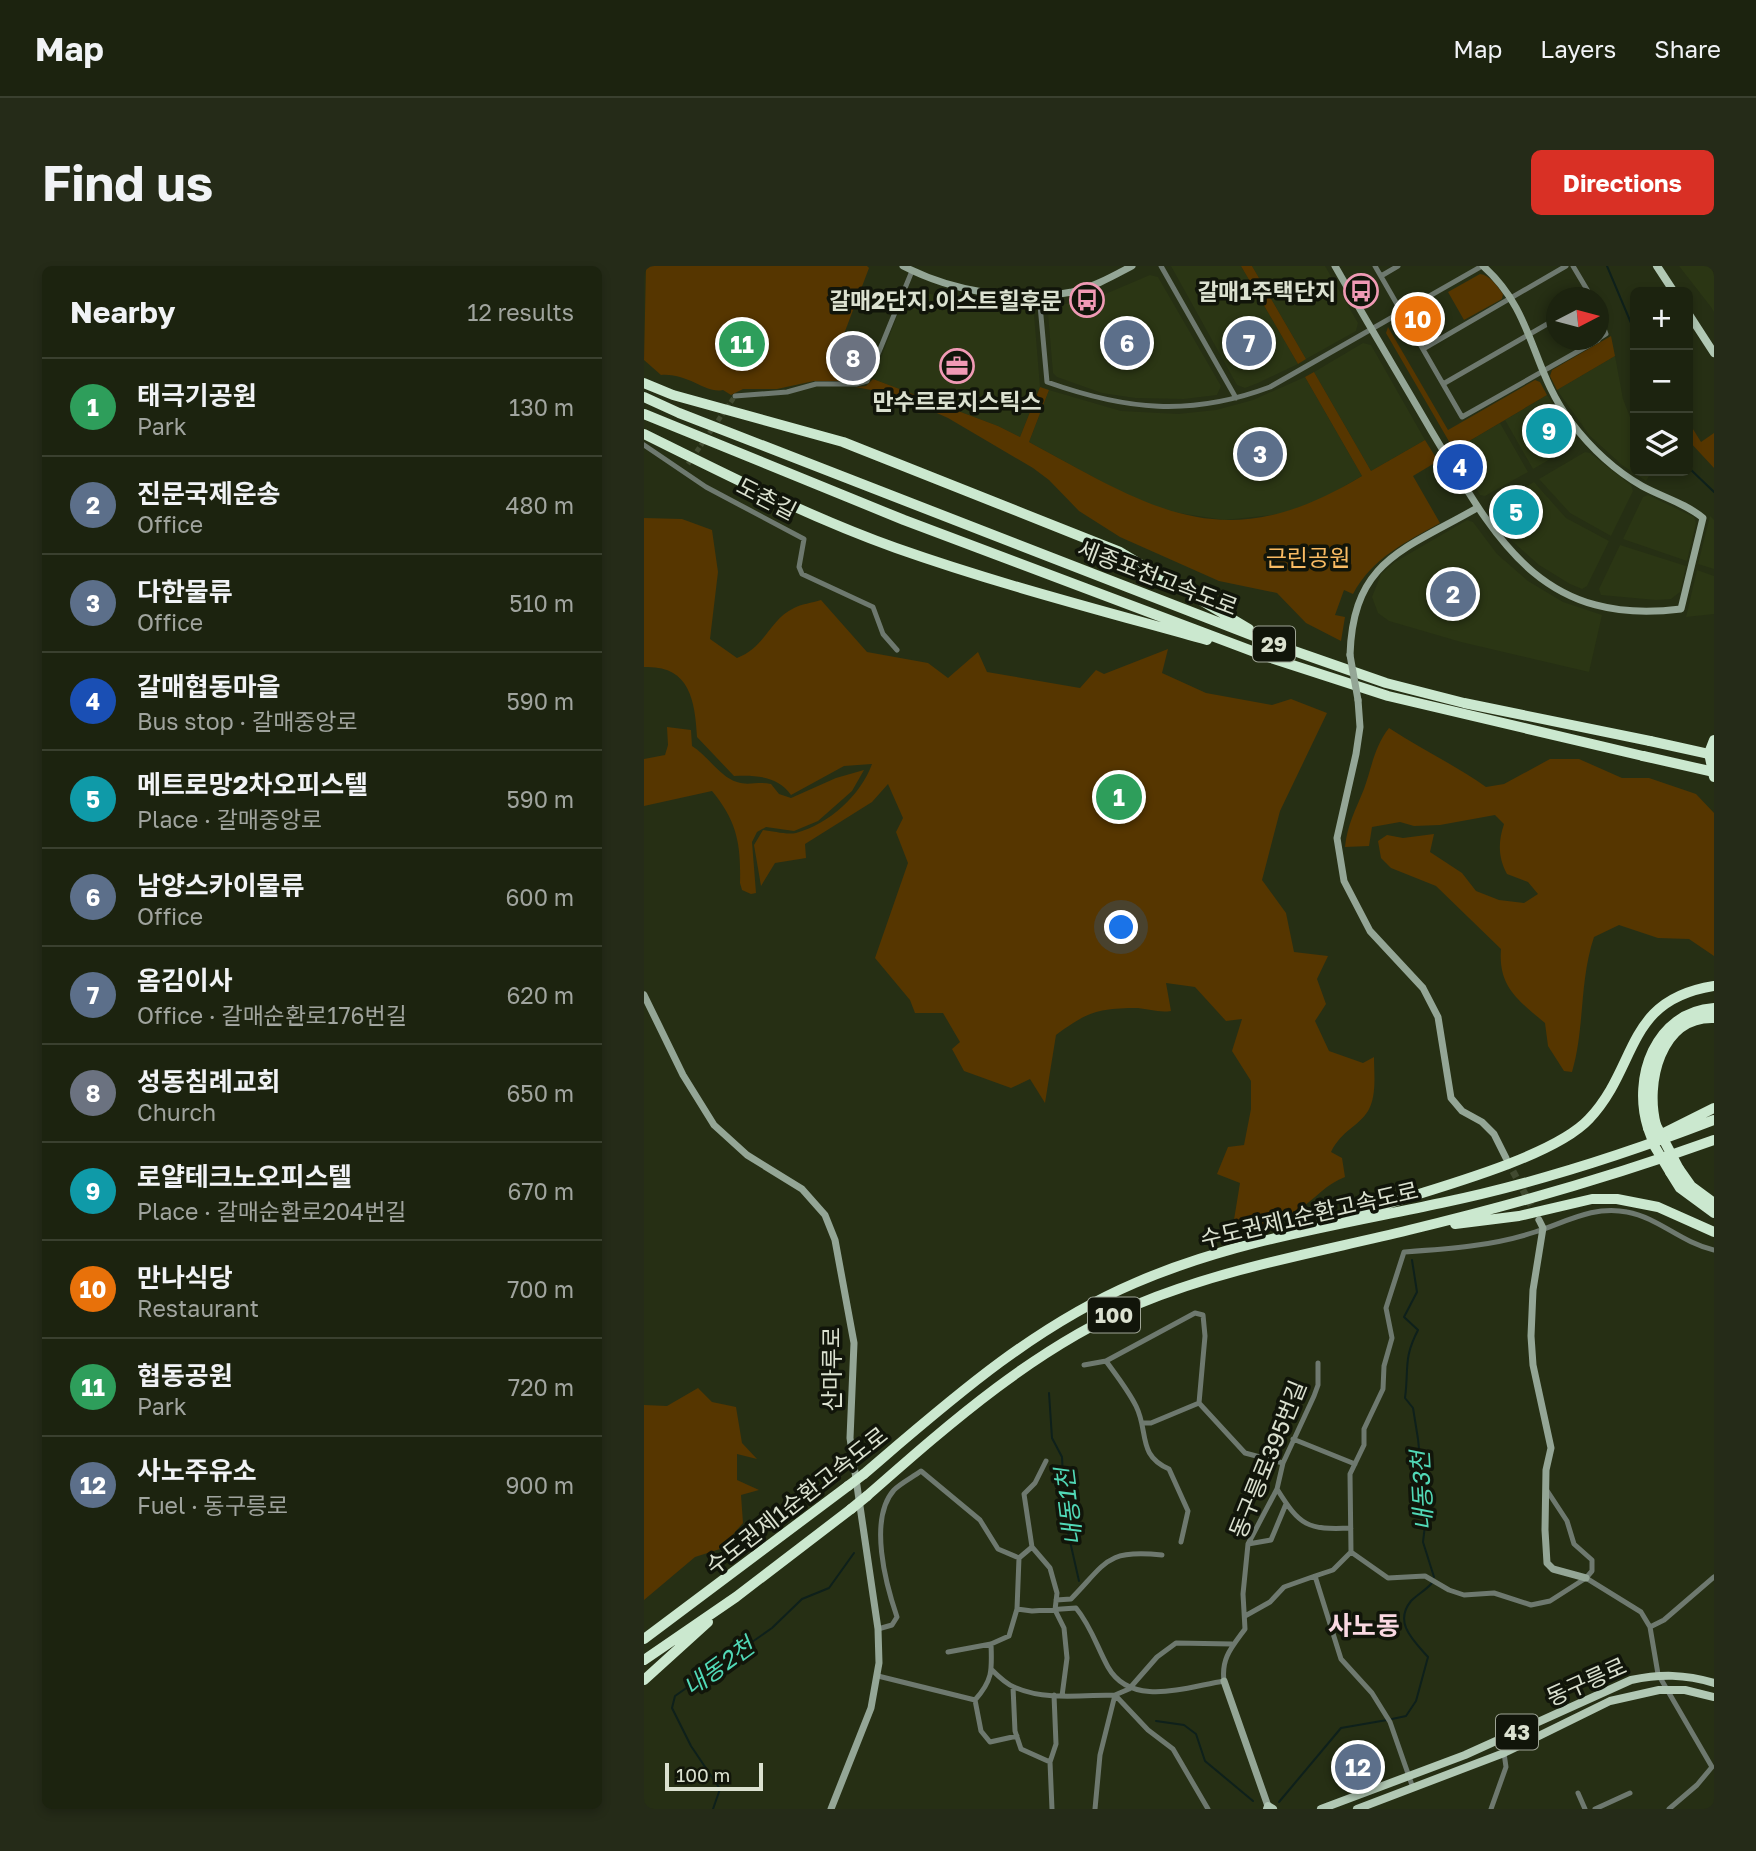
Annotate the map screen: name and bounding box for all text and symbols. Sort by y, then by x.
text: Map [35,29,104,68]
text: Map [1453,34,1502,63]
text: Layers [1540,34,1616,63]
text: Share [1654,34,1721,63]
button: Directions [1531,150,1714,215]
text: Find us [42,153,213,212]
bus stop icon: 갈매1주택단지 [1342,272,1380,310]
place label: 갈매1주택단지 [1197,277,1336,305]
bus stop icon: 갈매2단지.이스트힐후문 [1068,281,1106,319]
place label: 갈매2단지.이스트힐후문 [829,286,1062,314]
north arrow [1546,287,1609,350]
map controls [1630,287,1693,476]
button: + [1630,287,1693,350]
pin: 10 [1395,293,1441,345]
text: Nearby [70,294,175,330]
text: 12 results [467,298,574,326]
pin: 6 [1104,317,1150,369]
pin: 7 [1226,317,1272,369]
pin: 11 [719,318,765,370]
pin: 8 [830,332,876,384]
office icon: 만수르로지스틱스 [938,347,976,385]
button: − [1630,350,1693,413]
text: 태극기공원 [137,380,257,411]
place label: 만수르로지스틱스 [872,387,1042,415]
text: 1 [87,393,99,421]
text: 130 m [509,393,574,421]
pin: 9 [1526,405,1572,457]
text: Park [137,412,187,440]
button: layers [1630,413,1693,476]
pin: 3 [1237,428,1283,480]
pin: 4 [1437,441,1483,493]
street label: 도촌길 [732,471,802,525]
text: 진문국제운송 [137,478,281,509]
pin: 5 [1493,486,1539,538]
text: 2 [86,491,100,519]
text: 480 m [506,491,574,519]
text: Office [137,510,203,538]
street label: 세종포천고속도로 [1074,534,1242,620]
park label: 근린공원 [1266,543,1350,571]
pin: 2 [1430,568,1476,620]
text: 다한물류 [137,576,233,607]
text: 3 [86,589,100,617]
text: 510 m [509,589,574,617]
text: Office [137,608,203,636]
road number: 29 [1253,626,1295,662]
text: 갈매협동마을 [137,671,281,702]
text: 4 [86,687,100,715]
text: 590 m [506,687,574,715]
text: Bus stop · 갈매중앙로 [137,707,358,735]
text: 메트로망2차오피스텔 [137,769,368,800]
pin: 1 [1096,771,1142,823]
text: 5 [86,785,100,813]
text: 590 m [506,785,574,813]
text: Place · 갈매중앙로 [137,805,323,833]
text: 남양스카이물류 [137,870,304,901]
text: 6 [86,883,100,911]
text: 600 m [505,883,574,911]
text: Office [137,902,203,930]
your location [1104,910,1138,944]
text: 옴김이사 [137,965,233,996]
text: 7 [87,981,99,1009]
text: 620 m [506,981,574,1009]
text: Office · 갈매순환로176번길 [137,1001,407,1029]
text: 성동침례교회 [137,1066,281,1097]
text: 8 [86,1079,100,1107]
text: 650 m [506,1079,574,1107]
text: Church [137,1098,216,1126]
text: 로얄테크노오피스텔 [137,1161,352,1192]
street label: 수도권제1순환고속도로 [1197,1175,1421,1253]
text: 9 [86,1177,100,1205]
text: 670 m [508,1177,574,1205]
text: Place · 갈매순환로204번길 [137,1197,406,1225]
text: 만나식당 [137,1262,233,1293]
text: 10 [80,1275,106,1303]
text: 700 m [507,1275,574,1303]
text: Restaurant [137,1294,259,1322]
road number: 100 [1088,1298,1140,1332]
street label: 산마루로 [817,1327,845,1411]
text: 협동공원 [137,1360,233,1391]
text: 11 [81,1373,105,1401]
text: 720 m [508,1373,574,1401]
street label: 동구릉로395번길 [1223,1376,1311,1542]
text: Park [137,1392,187,1420]
street label: 수도권제1순환고속도로 [700,1420,892,1580]
water label: 내동3천 [1404,1447,1438,1532]
text: 사노주유소 [137,1455,257,1486]
water label: 내동1천 [1049,1464,1087,1547]
text: 12 [80,1471,106,1499]
text: 900 m [505,1471,574,1499]
text: Fuel · 동구릉로 [137,1491,288,1519]
district label: 사노동 [1328,1610,1400,1641]
water label: 내동2천 [677,1629,761,1701]
street label: 동구릉로 [1542,1651,1630,1711]
road number: 43 [1496,1714,1538,1750]
pin: 12 [1335,1741,1381,1793]
scale bar [665,1760,763,1792]
text: 100 m [676,1763,730,1786]

